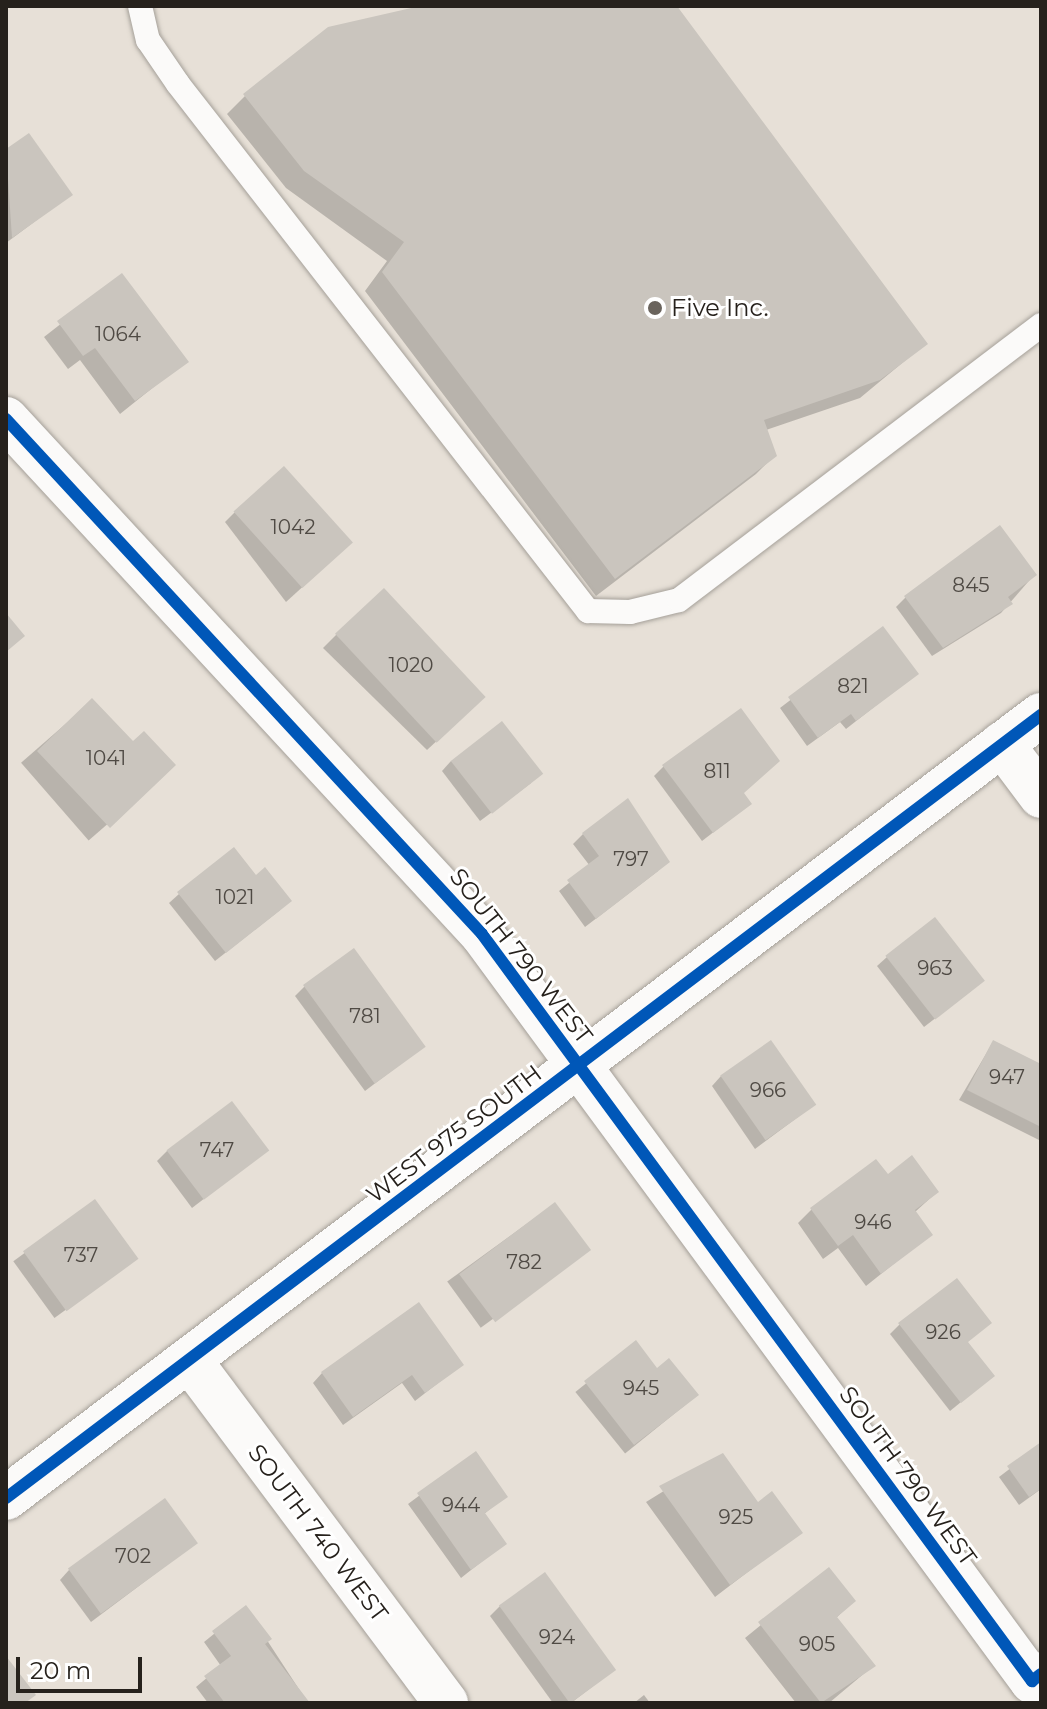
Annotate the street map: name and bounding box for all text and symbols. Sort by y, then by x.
place label: Five Inc. [671,294,769,322]
marker: Five Inc. [646,299,664,317]
house number: 1064 [95,322,141,346]
house number: 1042 [271,515,315,539]
house number: 845 [952,573,990,597]
house number: 1020 [388,653,434,677]
house number: 821 [837,674,869,698]
house number: 1041 [86,746,126,770]
house number: 811 [703,759,731,783]
house number: 797 [613,847,649,871]
street label: SOUTH 790 WEST [444,863,598,1049]
house number: 1021 [215,885,255,909]
house number: 963 [917,956,953,980]
house number: 781 [349,1004,381,1028]
street label: WEST 975 SOUTH [361,1059,547,1209]
house number: 947 [989,1065,1025,1089]
house number: 966 [750,1078,786,1102]
house number: 747 [200,1138,234,1162]
house number: 946 [854,1210,892,1234]
house number: 737 [64,1243,98,1267]
house number: 782 [506,1250,542,1274]
house number: 926 [925,1320,961,1344]
house number: 945 [623,1376,659,1400]
street label: SOUTH 790 WEST [833,1381,983,1571]
street label: SOUTH 740 WEST [242,1439,394,1627]
house number: 944 [442,1493,480,1517]
house number: 925 [719,1505,753,1529]
house number: 702 [115,1544,151,1568]
house number: 924 [539,1625,575,1649]
house number: 905 [799,1632,835,1656]
scale bar [20,1641,146,1691]
text: 20 m [30,1656,91,1685]

